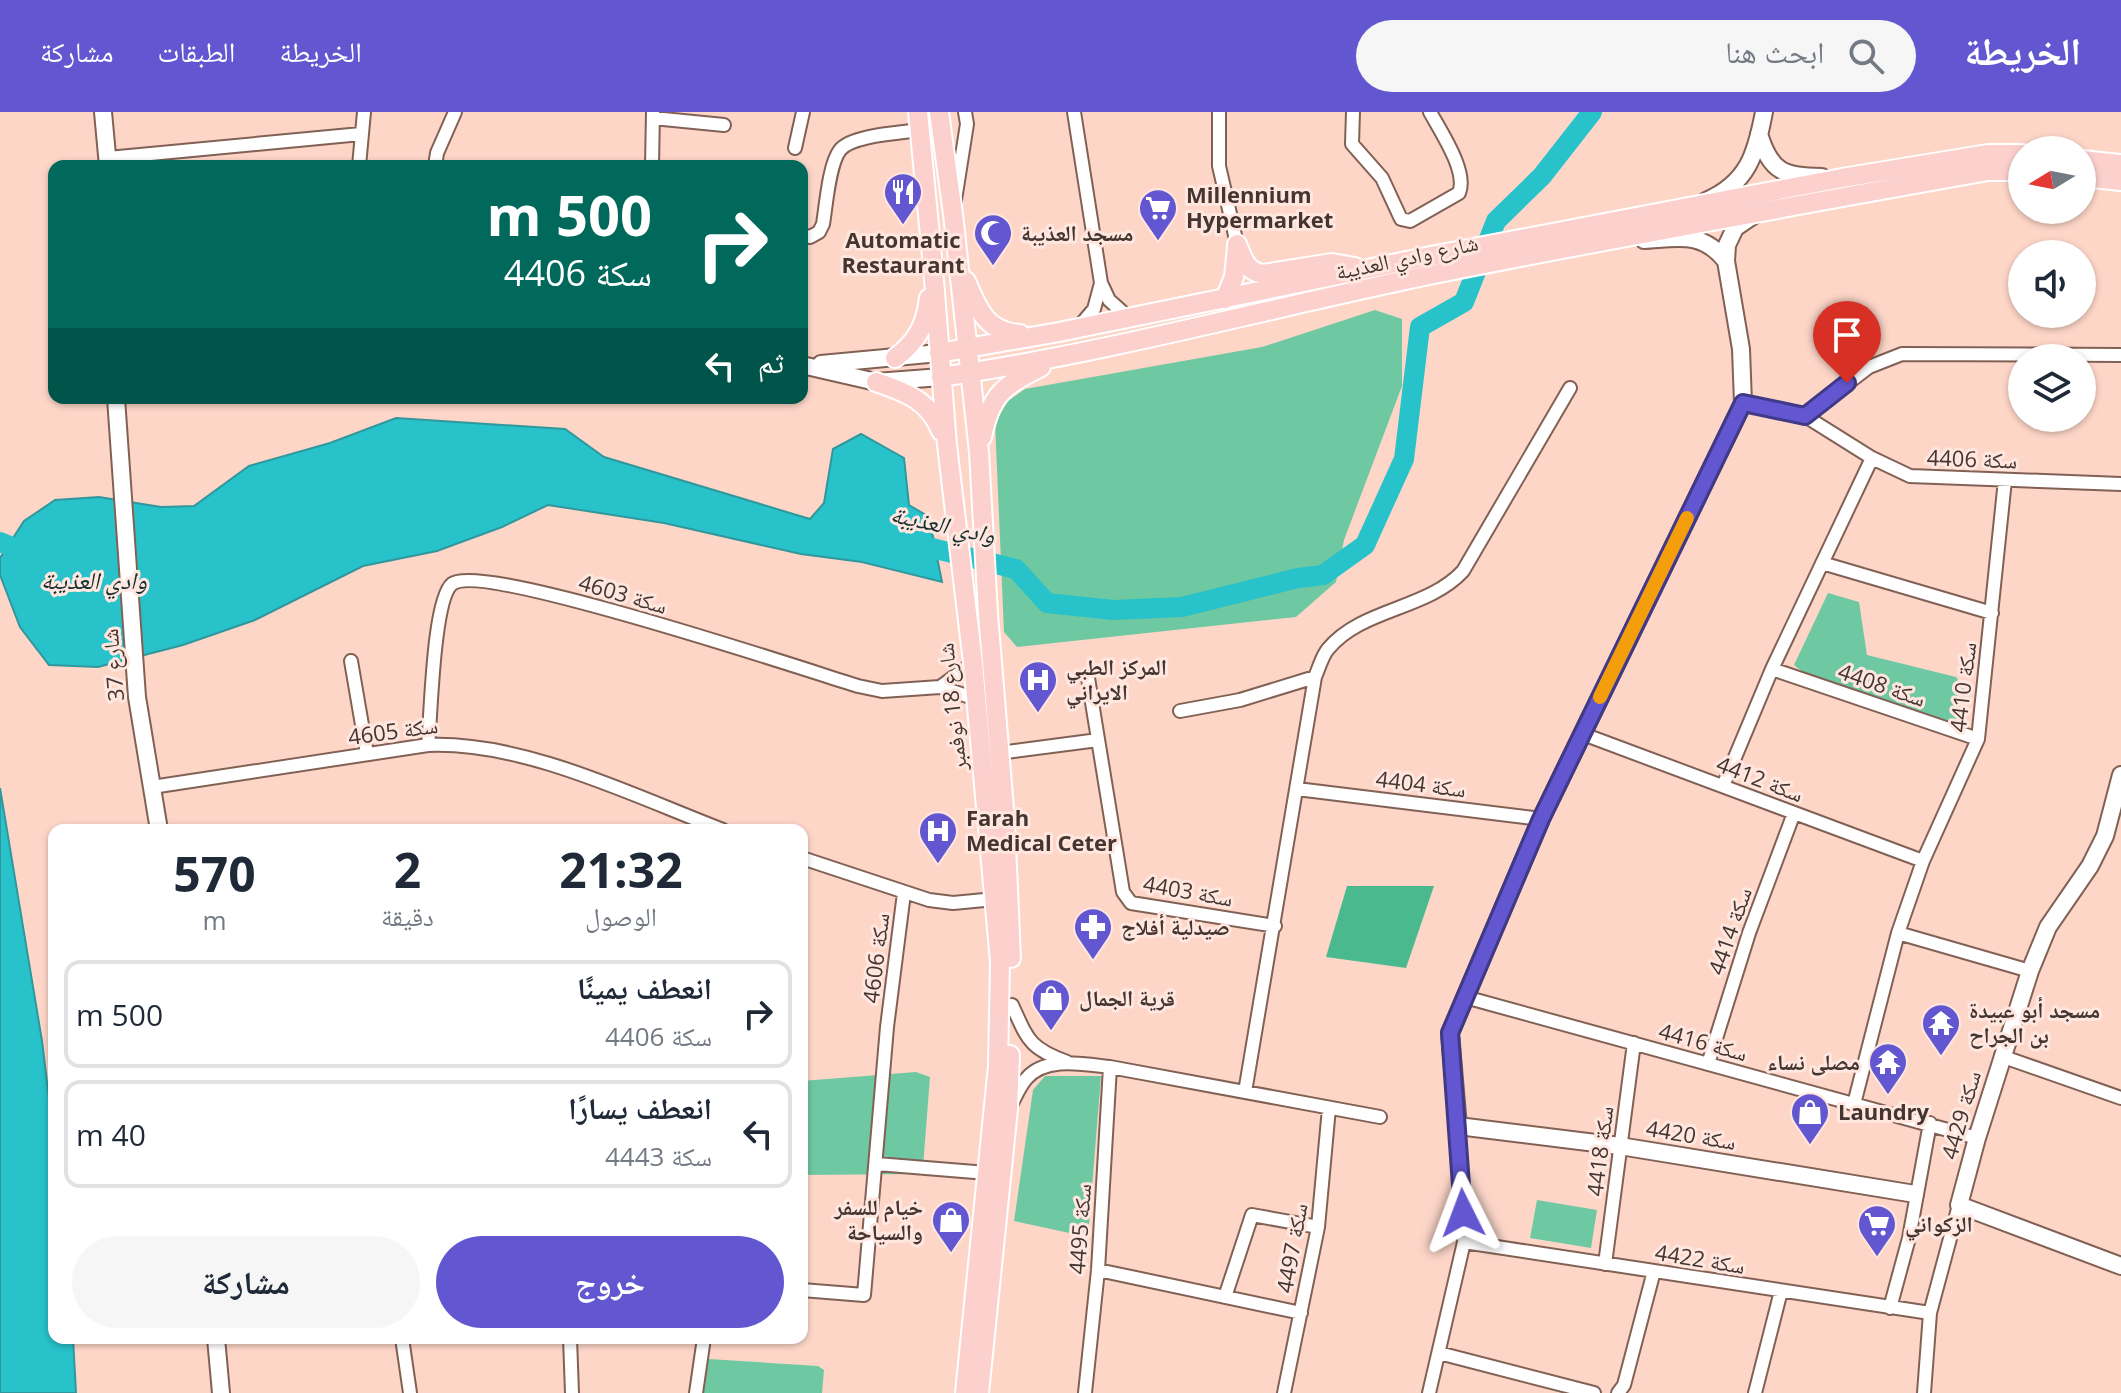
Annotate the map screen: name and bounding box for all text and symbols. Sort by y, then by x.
search box [1356,20,1916,92]
text: الخريطة [1964,24,2081,76]
text: ابحث هنا [1725,31,1824,72]
text: مشاركة [40,32,114,70]
text: الطبقات [158,32,235,70]
text: الخريطة [279,32,362,70]
icon: search [1844,34,1888,78]
north arrow [2008,136,2096,224]
map controls [2008,136,2096,432]
restaurant icon: Automatic Restaurant [882,171,924,226]
text: 500 m [486,176,652,252]
place label: Millennium Hypermarket [1186,179,1333,234]
supermarket icon: Millennium Hypermarket [1137,187,1179,242]
icon: right [680,192,784,296]
mosque icon: مسجد العذيبة [972,212,1014,267]
place label: مسجد العذيبة [1021,217,1133,247]
place label: Automatic Restaurant [841,224,965,279]
street label: شارع وادي العذيبة [1333,226,1481,289]
button: sound [2008,240,2096,328]
text: سكة 4406 [504,248,652,297]
pin [1813,301,1881,383]
icon: arrive [1825,313,1869,357]
text: ثم [758,341,784,382]
icon: left [698,344,742,388]
button: layers [2008,344,2096,432]
street label: سكة 4406 [1926,441,2018,475]
water label: وادي العذيبة [887,496,999,555]
water label: وادي العذيبة [41,563,147,600]
street label: سكة 4603 [576,566,671,620]
street label: شارع 37 [94,628,130,703]
street label: سكة 4410 [1942,640,1982,734]
street label: شارع 18 نوفمبر [929,642,973,774]
place label: المركز الطبي الايراني [1066,651,1167,709]
street label: سكة 4408 [1835,655,1930,713]
hospital icon: المركز الطبي الايراني [1017,659,1059,714]
street label: سكة 4605 [346,709,440,751]
street label: سكة 4412 [1713,748,1808,808]
street label: سكة 4404 [1374,763,1468,803]
place label: Farah Medical Ceter [966,802,1117,857]
hospital icon: Farah Medical Ceter [917,810,959,865]
text: 2 [394,837,421,902]
text: 21:32 [559,837,683,902]
text: 570 [173,841,256,906]
street label: سكة 4403 [1141,867,1235,913]
street label: سكة 4414 [1700,883,1758,978]
text: دقيقة [381,898,434,934]
text: الوصول [585,898,657,934]
text: m [202,902,227,938]
pharmacy icon: صيدلية أفلاج [1072,906,1114,961]
street label: سكة 4606 [855,911,895,1005]
place label: صيدلية أفلاج [1121,911,1230,941]
text: انعطف يمينًا [577,967,712,1008]
shop icon: قرية الجمال [1030,977,1072,1032]
place label: قرية الجمال [1079,982,1175,1012]
icon: right [736,992,780,1036]
text: 500 m [76,994,163,1035]
place label: مسجد أبو عبيدة بن الجراح [1969,994,2100,1049]
temple icon: مسجد أبو عبيدة بن الجراح [1920,1002,1962,1057]
street label: سكة 4416 [1656,1015,1751,1067]
text: سكة 4406 [605,1018,712,1054]
temple icon: مصلى نساء [1867,1041,1909,1096]
place label: مصلى نساء [1767,1046,1860,1076]
street label: سكة 4429 [1933,1067,1987,1162]
text: انعطف يسارًا [568,1087,712,1128]
shop icon: Laundry [1789,1091,1831,1146]
place label: Laundry [1838,1096,1930,1126]
street label: سكة 4418 [1579,1104,1619,1198]
icon: left [736,1112,780,1156]
street label: سكة 4420 [1644,1112,1738,1156]
text: 40 m [76,1114,146,1155]
text: سكة 4443 [605,1138,712,1174]
position arrow [1421,1171,1505,1255]
street label: سكة 4495 [1061,1183,1097,1275]
place label: خيام للسفر والسياحة [833,1191,923,1246]
shop icon: خيام للسفر والسياحة [930,1199,972,1254]
street label: سكة 4497 [1268,1201,1314,1295]
supermarket icon: الزكواني [1856,1203,1898,1258]
place label: الزكواني [1905,1208,1973,1241]
button: مشاركة [72,1236,420,1328]
button: خروج [436,1236,784,1328]
street label: سكة 4422 [1653,1236,1747,1280]

